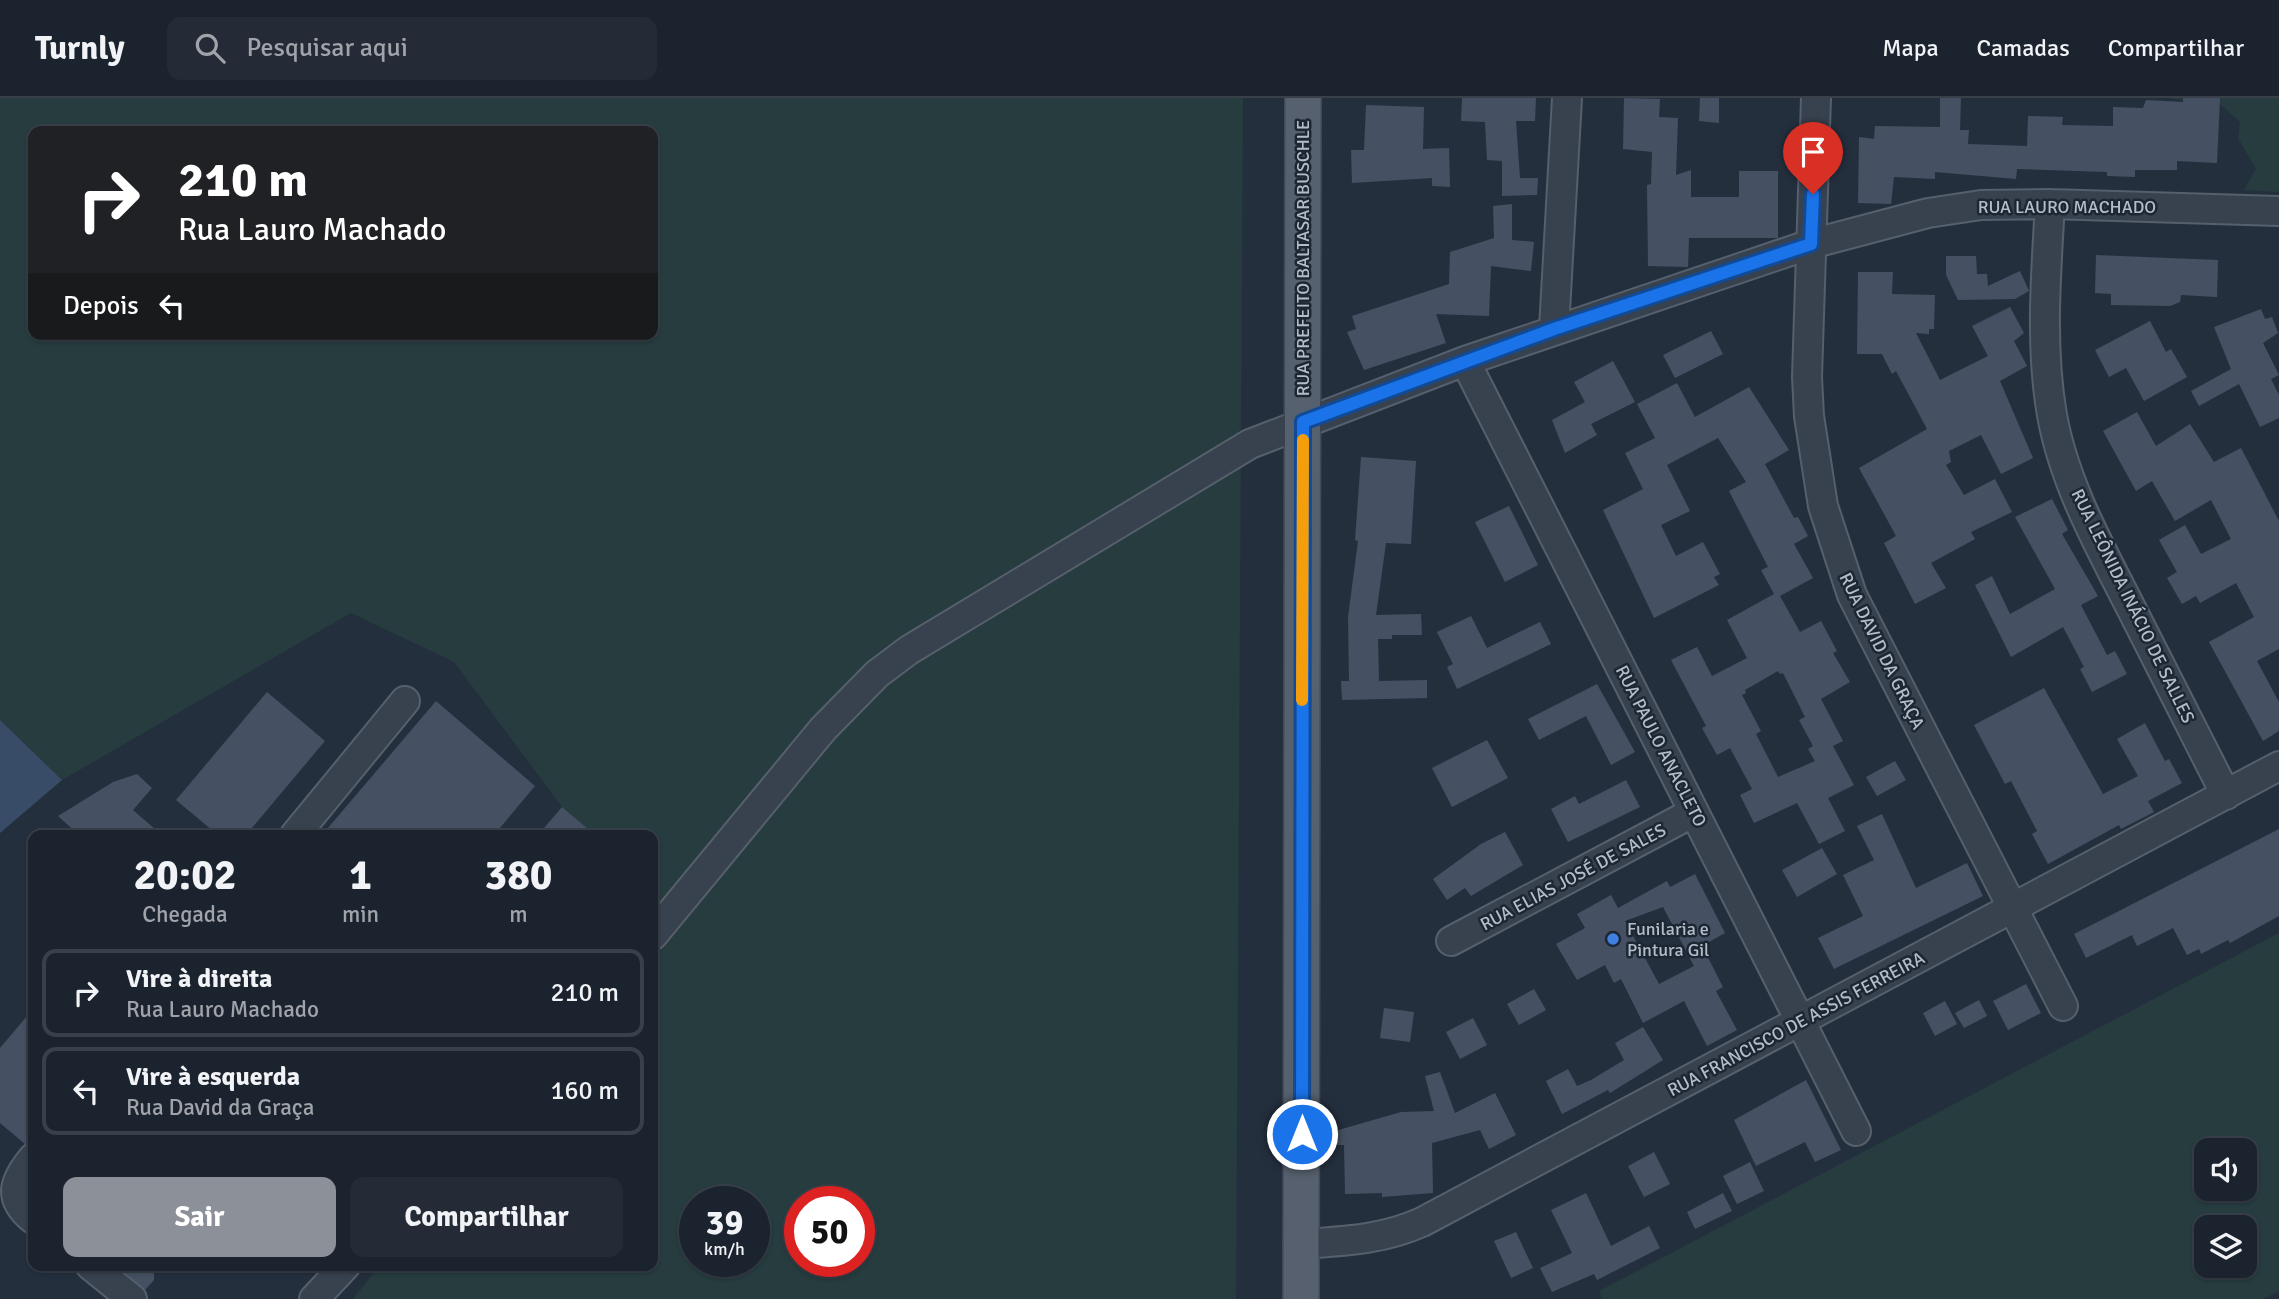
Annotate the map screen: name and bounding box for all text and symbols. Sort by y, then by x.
search box [167,17,657,80]
text: Turnly [35,28,125,69]
icon: search [191,29,229,67]
text: Pesquisar aqui [247,32,408,64]
text: Mapa [1882,33,1939,63]
text: Camadas [1977,33,2070,63]
text: Compartilhar [2108,33,2244,63]
street label: RUA PREFEITO BALTASAR BUSCHLE [1292,120,1314,396]
pin [1783,122,1843,194]
icon: arrive [1794,133,1832,171]
text: 210 m [178,150,308,210]
icon: right [63,154,154,245]
street label: RUA LAURO MACHADO [1978,196,2156,218]
text: Rua Lauro Machado [178,210,446,249]
icon: left [153,287,191,325]
text: Depois [63,290,139,322]
street label: RUA LEÔNIDA INÁCIO DE SALLES [2067,485,2199,727]
street label: RUA DAVID DA GRAÇA [1835,569,1929,733]
street label: RUA PAULO ANACLETO [1611,662,1711,830]
street label: RUA ELIAS JOSÉ DE SALES [1476,819,1670,935]
text: 20:02 [133,850,237,901]
text: 1 [349,850,372,901]
text: 380 [484,850,553,901]
text: Chegada [142,900,228,929]
text: min [342,900,379,929]
text: m [509,900,528,929]
place label: Funilaria e Pintura Gil [1627,918,1709,961]
marker: Funilaria e Pintura Gil [1605,931,1621,947]
street label: RUA FRANCISCO DE ASSIS FERREIRA [1664,947,1928,1101]
text: Vire à direita [126,963,272,995]
icon: right [67,974,105,1012]
text: 210 m [550,977,619,1009]
text: Rua Lauro Machado [126,995,319,1024]
text: Vire à esquerda [126,1061,300,1093]
icon: left [67,1072,105,1110]
text: 160 m [550,1075,619,1107]
text: Rua David da Graça [126,1093,314,1122]
position arrow [1265,1097,1339,1171]
map controls [2194,1138,2257,1278]
button: sound [2194,1138,2257,1201]
button: Sair [63,1177,336,1257]
button: Compartilhar [350,1177,623,1257]
speed limit sign: 50 [784,1186,875,1277]
text: 39 [706,1201,743,1244]
button: layers [2194,1215,2257,1278]
text: km/h [704,1238,745,1260]

